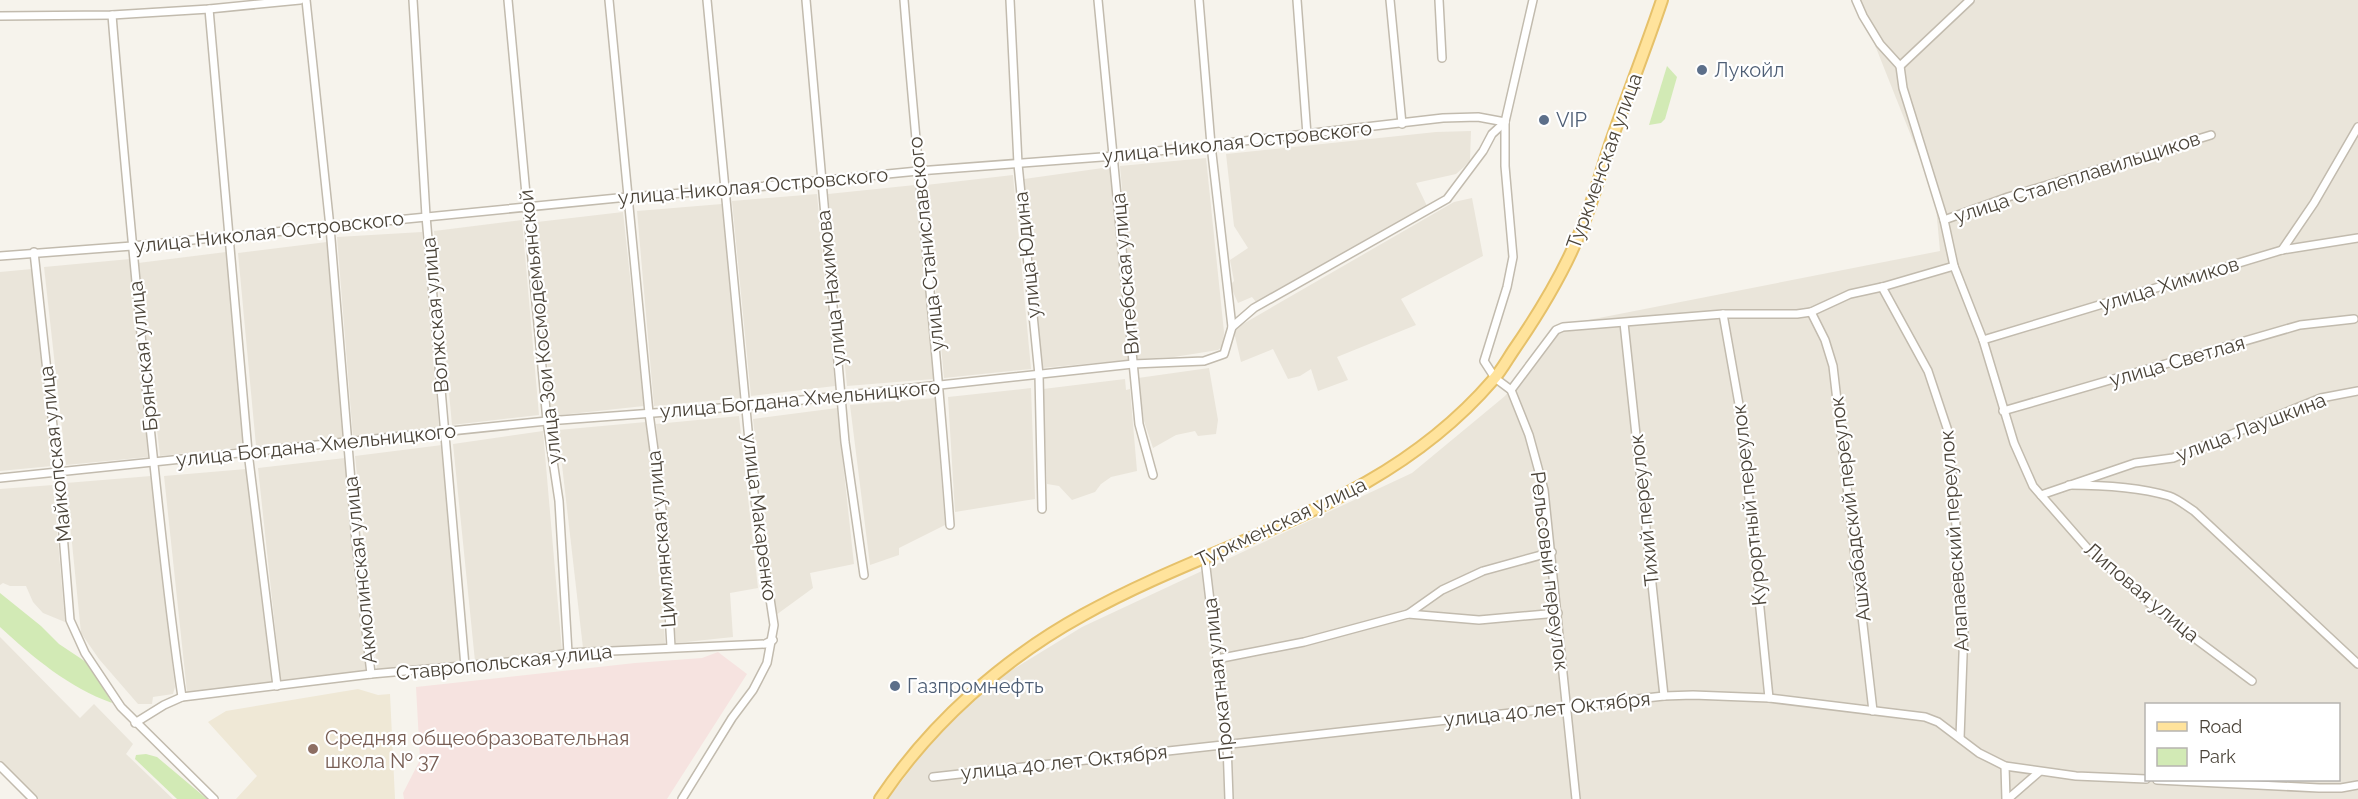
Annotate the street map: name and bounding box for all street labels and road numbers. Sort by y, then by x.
street label: Туркменская улица [1561,70,1647,252]
street label: улица Николая Островского [1101,116,1373,168]
street label: улица Сталеплавильщиков [1951,126,2203,228]
street label: улица Станиславского [903,135,949,353]
street label: улица Николая Островского [617,162,889,210]
street label: улица Зои Космодемьянской [514,188,566,466]
street label: улица Юдина [1008,190,1046,320]
street label: Витебская улица [1106,192,1144,356]
street label: улица Николая Островского [133,206,405,258]
street label: улица Нахимова [811,209,851,367]
street label: Волжская улица [416,236,454,394]
street label: улица Химиков [2096,251,2242,317]
street label: Брянская улица [123,280,163,432]
street label: улица Светлая [2106,330,2248,392]
street label: Майкопская улица [34,365,76,543]
street label: улица Богдана Хмельницкого [659,375,941,423]
street label: улица Лаушкина [2173,387,2329,467]
street label: Ашхабадский переулок [1824,395,1876,623]
street label: Курортный переулок [1726,403,1772,607]
street label: улица Богдана Хмельницкого [175,418,457,472]
street label: Алапаевский переулок [1934,429,1974,653]
street label: улица Макаренко [738,432,782,602]
street label: Тихий переулок [1624,433,1664,587]
street label: Цимлянская улица [641,449,681,629]
street label: Рельсовый переулок [1526,470,1574,672]
street label: Туркменская улица [1192,472,1370,572]
street label: Акмолинская улица [338,475,382,665]
street label: Липовая улица [2080,537,2204,647]
street label: Прокатная улица [1198,597,1238,761]
street label: Ставропольская улица [395,639,613,685]
street label: улица 40 лет Октября [1443,686,1651,732]
street label: улица 40 лет Октября [960,739,1168,785]

